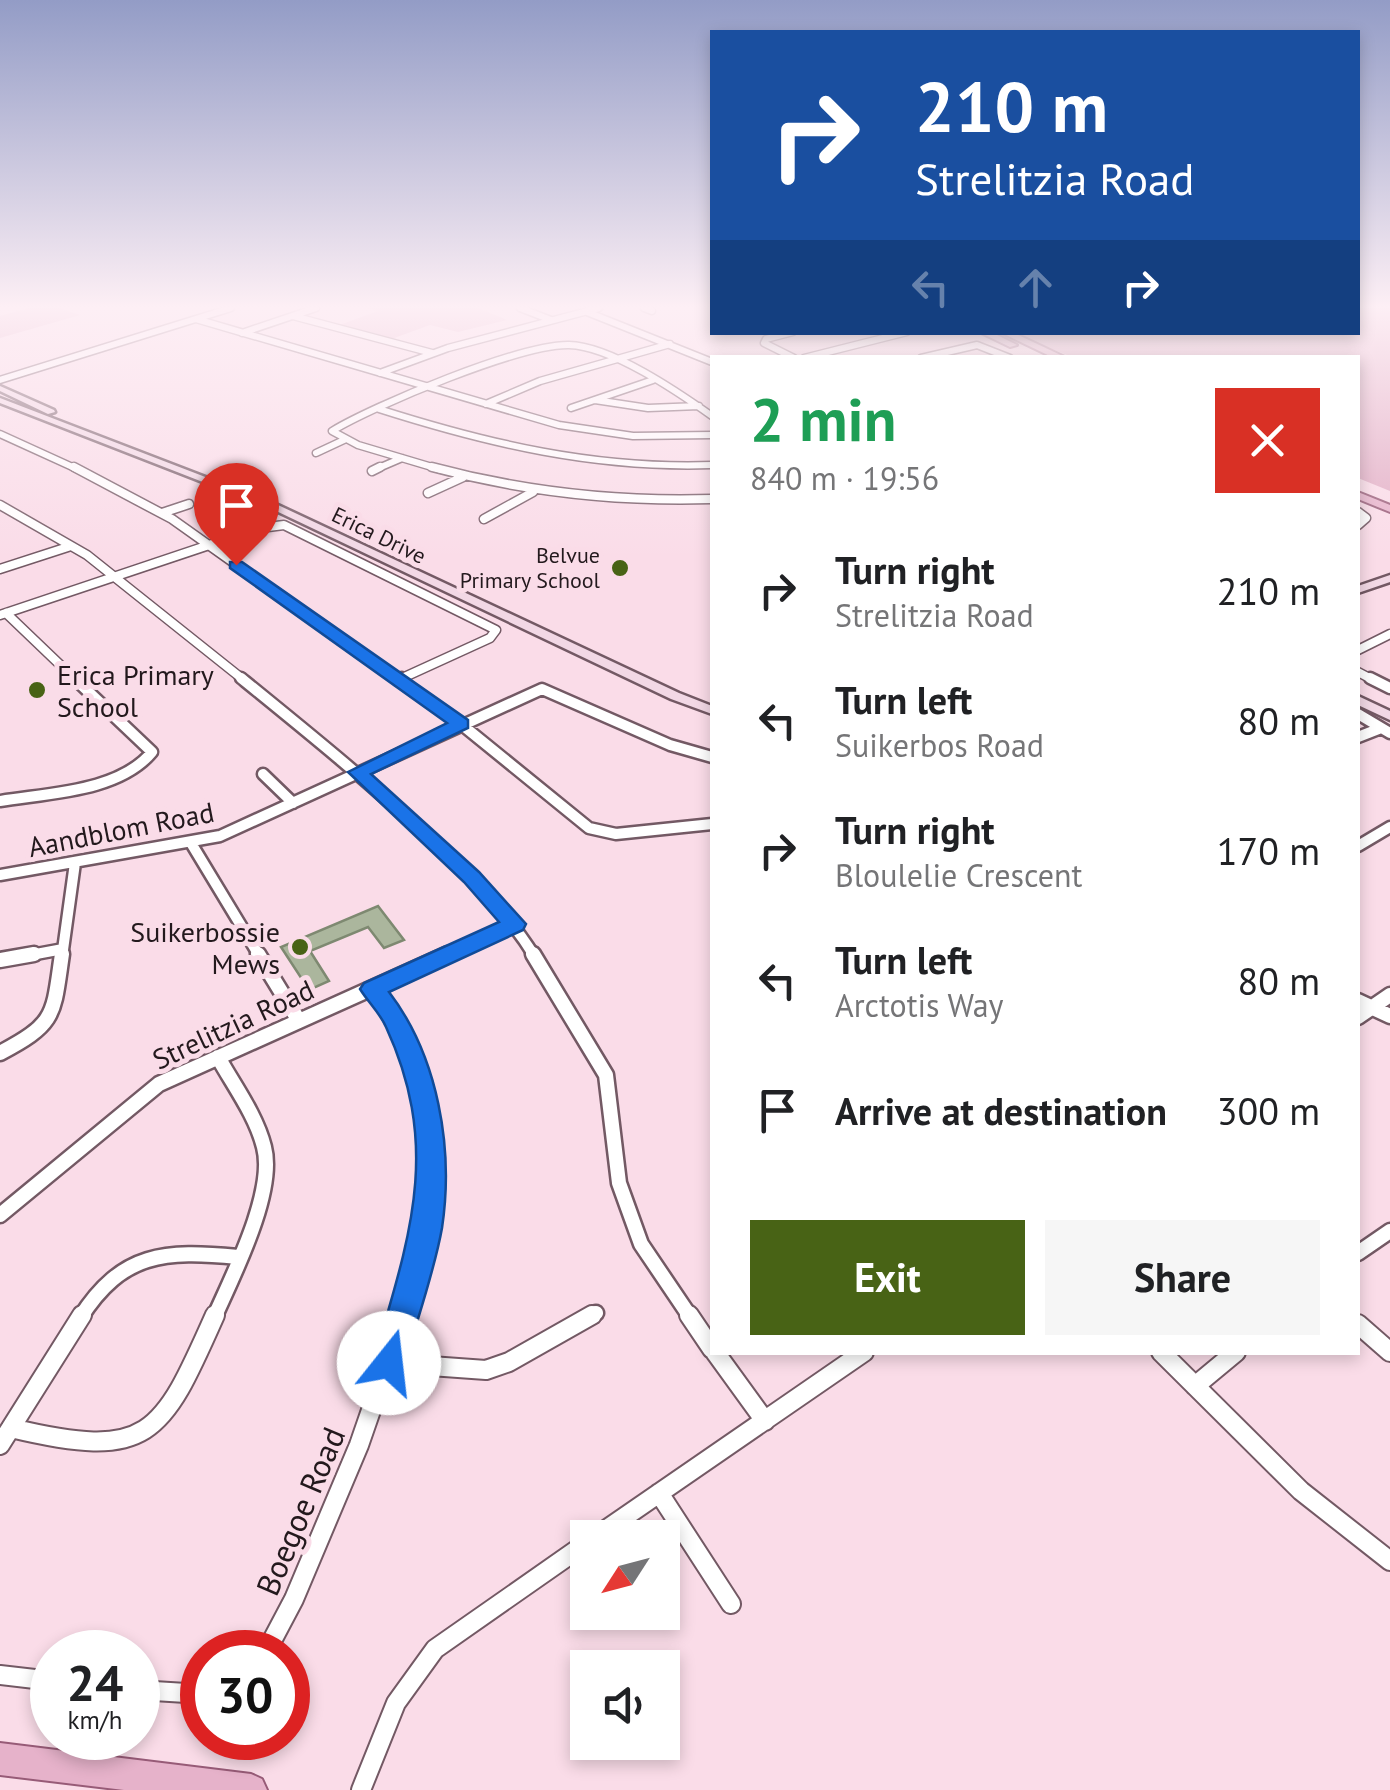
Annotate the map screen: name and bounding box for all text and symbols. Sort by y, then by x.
text: 210 m [915,61,1108,151]
icon: right [750,70,880,200]
text: Strelitzia Road [915,149,1195,207]
icon: left [903,260,958,315]
icon: ahead [1008,260,1063,315]
icon: right [1113,260,1168,315]
text: 2 min [750,380,896,458]
button: close [1215,388,1320,493]
text: 840 m · 19:56 [750,457,939,499]
pin [194,463,279,566]
icon: arrive [209,478,264,533]
street label: Erica Drive [327,500,431,570]
place label: Belvue Primary School [460,541,601,594]
text: Turn right [835,545,995,594]
marker: Belvue Primary School [609,557,631,579]
icon: right [750,563,805,618]
text: 210 m [1217,566,1320,615]
text: Strelitzia Road [835,594,1034,636]
place label: Erica Primary School [57,656,214,725]
text: Turn left [835,675,972,724]
marker: Erica Primary School [26,679,48,701]
icon: left [750,693,805,748]
text: 80 m [1238,696,1320,745]
text: Suikerbos Road [835,724,1044,766]
street label: Aandblom Road [25,793,217,865]
text: Turn right [835,805,995,854]
icon: right [750,823,805,878]
text: 170 m [1217,826,1320,875]
text: Bloulelie Crescent [835,854,1082,896]
place label: Suikerbossie Mews [130,913,280,982]
text: Turn left [835,935,972,984]
marker: Suikerbossie Mews [289,936,311,958]
icon: left [750,953,805,1008]
text: 80 m [1238,956,1320,1005]
street label: Strelitzia Road [146,970,320,1078]
text: Arctotis Way [835,984,1003,1026]
icon: arrive [750,1083,805,1138]
text: Arrive at destination [835,1086,1167,1135]
text: 300 m [1217,1086,1320,1135]
button: Exit [750,1220,1025,1335]
button: Share [1045,1220,1320,1335]
position arrow [337,1311,441,1415]
street label: Boegoe Road [246,1421,354,1601]
north arrow [570,1520,680,1630]
map controls [570,1520,680,1760]
speed limit sign: 30 [180,1630,310,1760]
text: 24 [67,1650,123,1715]
button: sound [570,1650,680,1760]
text: km/h [68,1704,122,1736]

